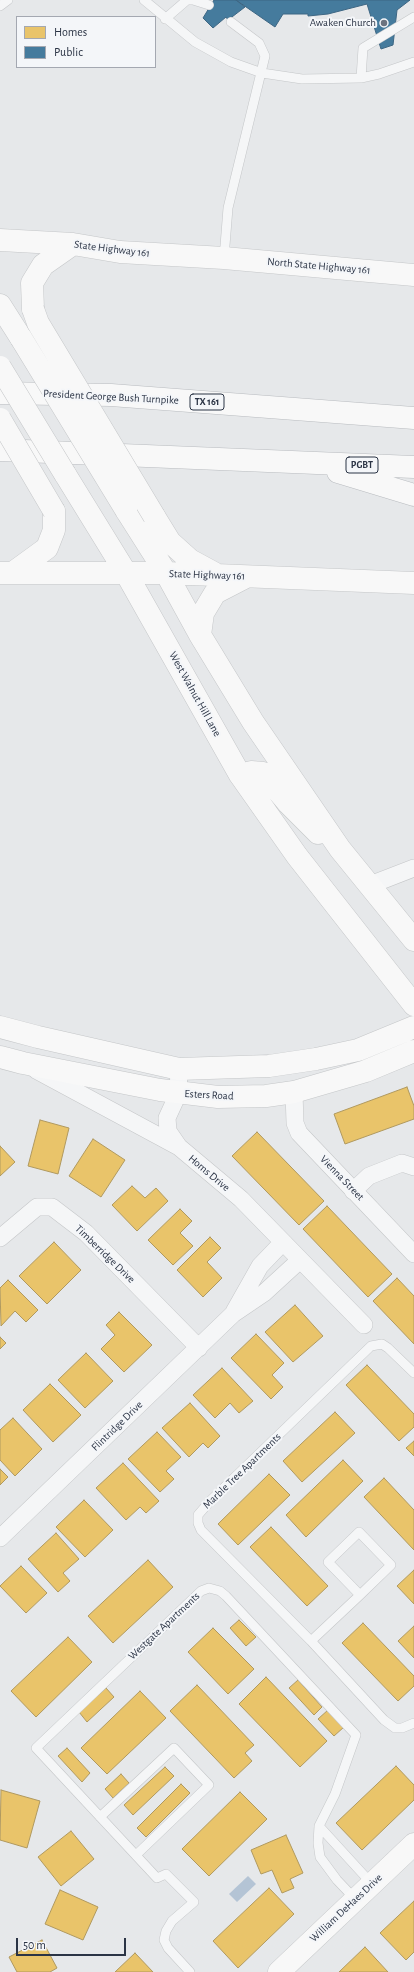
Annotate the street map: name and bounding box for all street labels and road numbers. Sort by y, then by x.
street label: State Highway 161 [73,238,151,260]
street label: North State Highway 161 [267,255,371,277]
street label: President George Bush Turnpike [43,387,179,407]
road number: TX 161 [190,394,224,410]
road number: PGBT [346,457,378,473]
street label: State Highway 161 [169,567,245,583]
street label: West Walnut Hill Lane [166,649,224,739]
street label: Esters Road [184,1087,234,1103]
street label: Homs Drive [186,1152,232,1194]
street label: Vienna Street [317,1153,367,1203]
street label: Timberridge Drive [72,1222,138,1286]
street label: Flintridge Drive [89,1398,145,1454]
street label: Marble Tree Apartments [200,1430,284,1512]
street label: Westgate Apartments [125,1589,203,1663]
street label: William DeHaes Drive [307,1871,385,1945]

